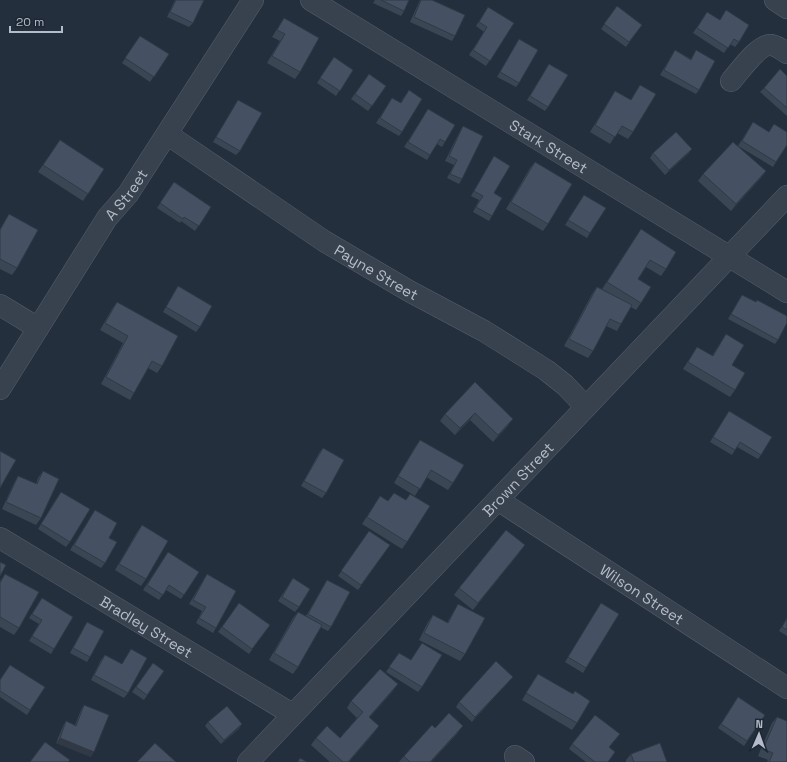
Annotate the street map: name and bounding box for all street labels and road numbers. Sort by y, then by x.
street label: Stark Street [506,115,591,177]
street label: A Street [100,165,151,224]
street label: Payne Street [331,240,422,304]
street label: Brown Street [478,438,557,520]
street label: Wilson Street [596,559,688,628]
street label: Bradley Street [97,591,196,662]

